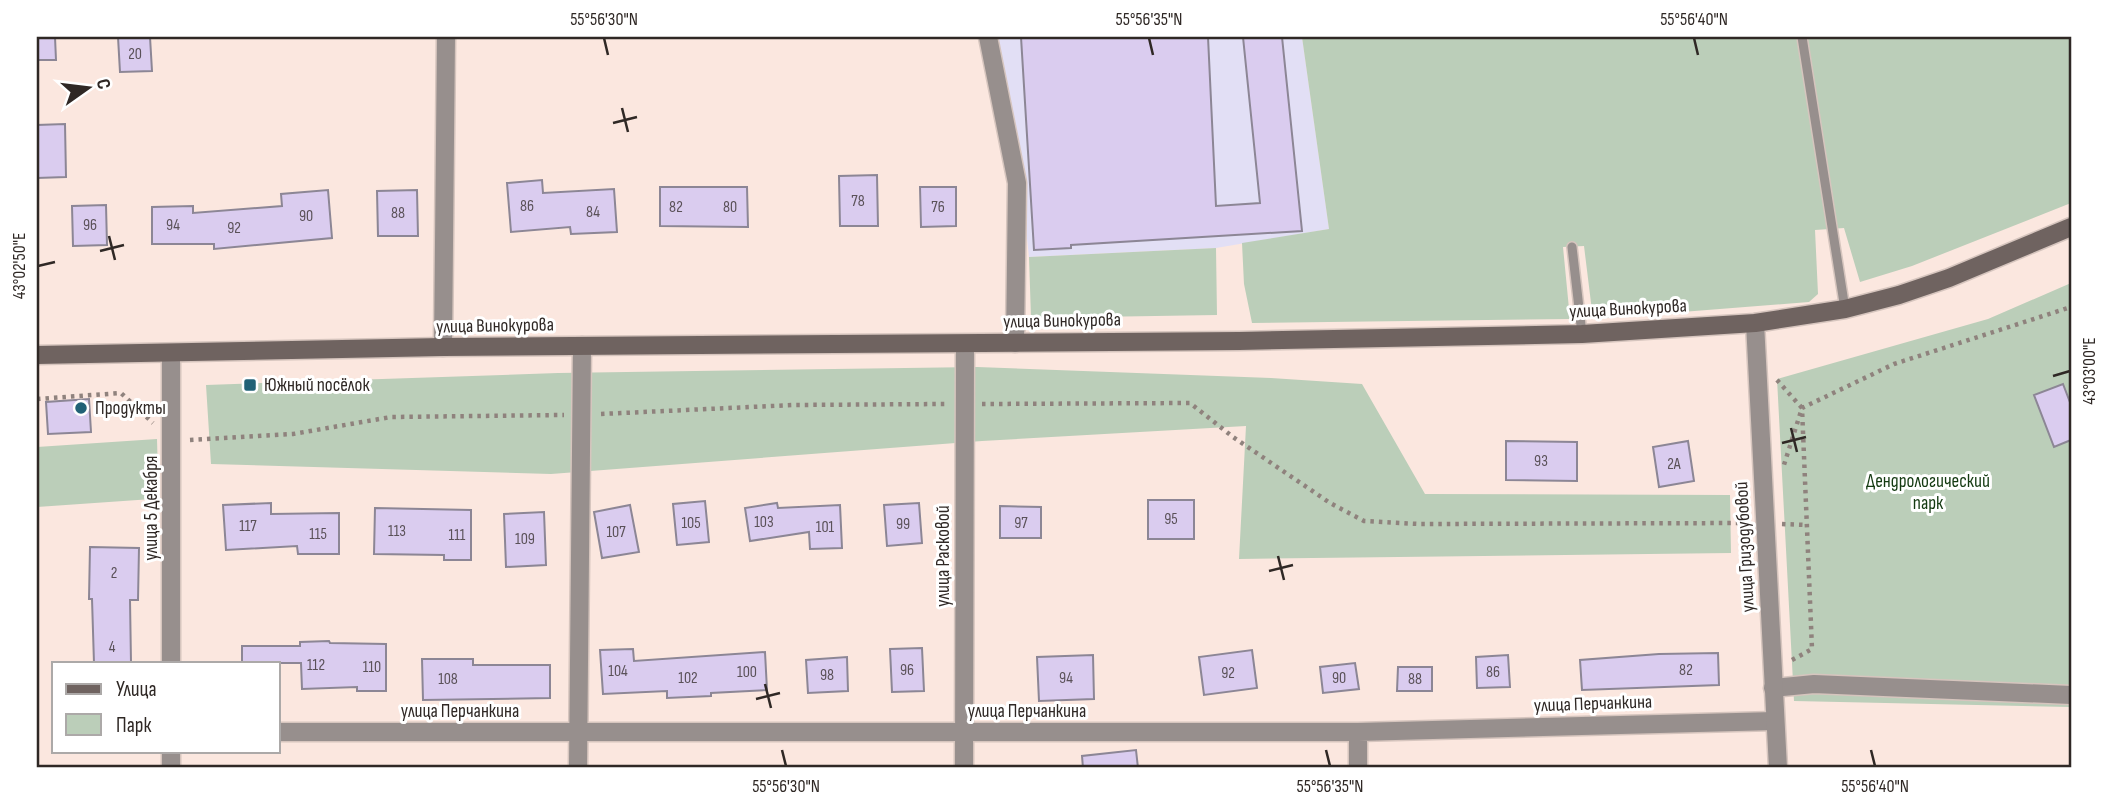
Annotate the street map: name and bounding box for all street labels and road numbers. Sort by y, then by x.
street label: улица Винокурова [1569,294,1687,324]
street label: улица Винокурова [1003,308,1121,334]
street label: улица Винокурова [436,313,554,339]
street label: улица 5 Декабря [140,455,163,561]
street label: улица Гризодубовой [1730,481,1760,613]
street label: улица Расковой [932,505,955,607]
street label: улица Перчанкина [1533,690,1653,718]
street label: улица Перчанкина [401,700,519,723]
street label: улица Перчанкина [968,700,1086,723]

